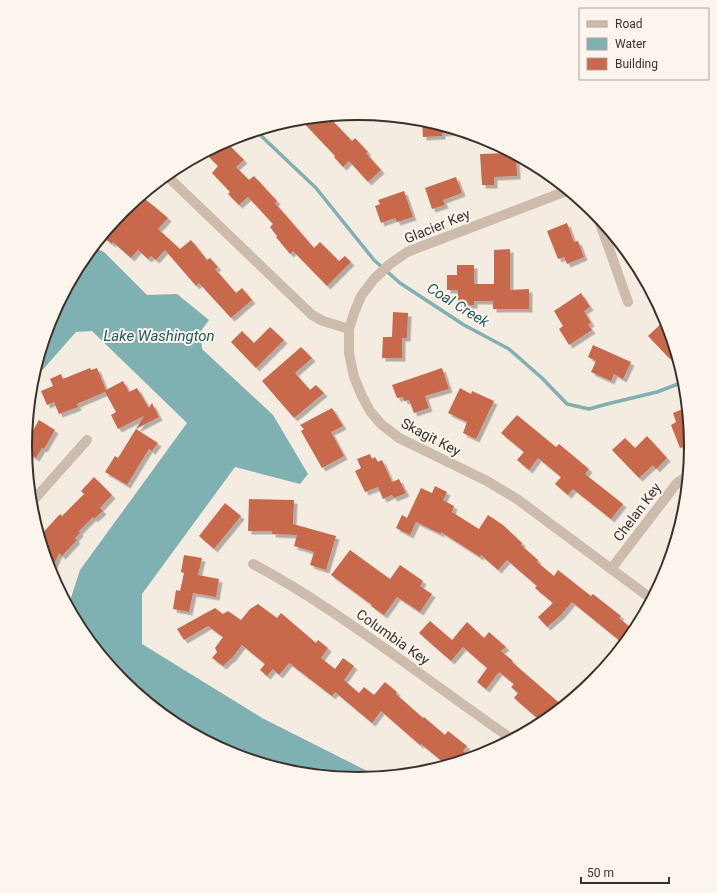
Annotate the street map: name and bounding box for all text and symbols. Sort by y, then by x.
legend [579,8,709,80]
text: Road [615,17,643,31]
text: Water [615,37,646,51]
text: Building [615,57,658,71]
street label: Glacier Key [402,205,473,246]
water label: Coal Creek [424,279,493,332]
water label: Lake Washington [103,327,215,345]
street label: Skagit Key [399,415,464,459]
street label: Chelan Key [610,479,664,544]
street label: Columbia Key [353,606,433,668]
scale bar [581,859,669,885]
text: 50 m [587,866,614,880]

